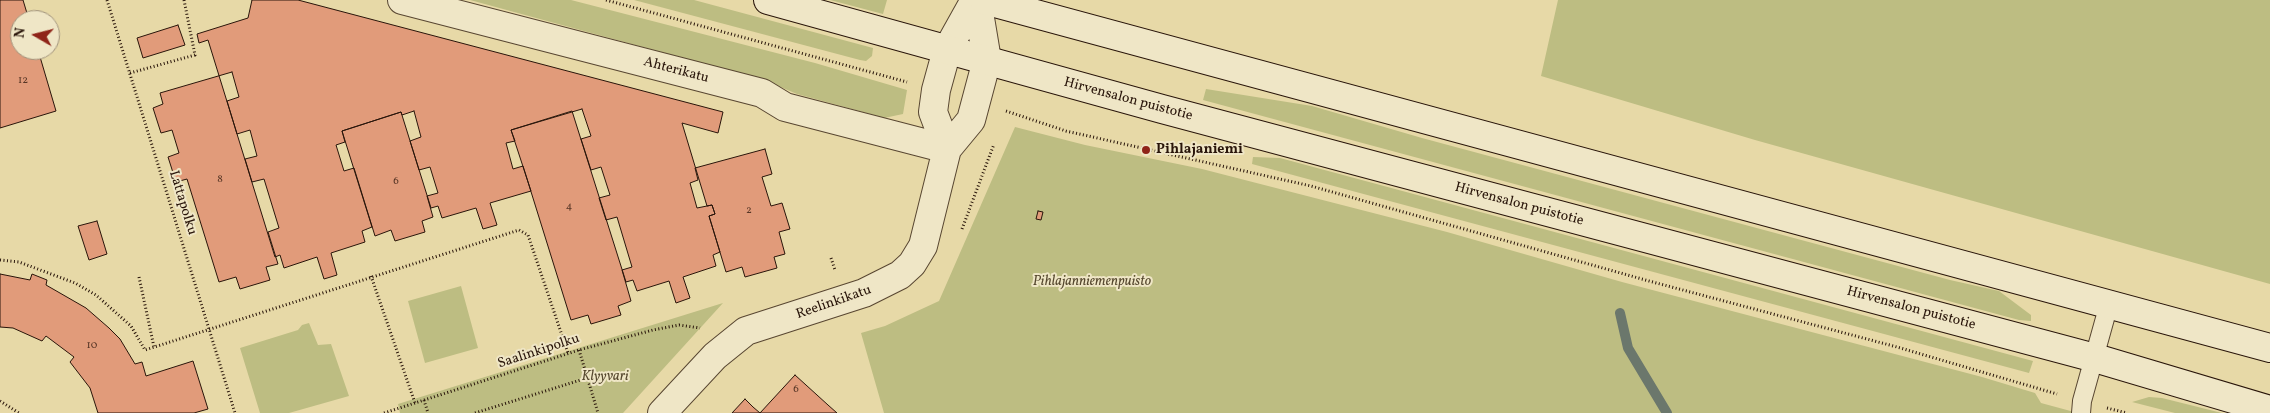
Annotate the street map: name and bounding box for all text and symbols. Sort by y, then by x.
north arrow [10,10,60,60]
text: N [11,27,31,39]
street label: Ahterikatu [642,54,710,88]
house number: 12 [18,74,28,88]
street label: Hirvensalon puistotie [1062,75,1194,125]
place label: Pihlajaniemi [1156,142,1243,158]
marker: Pihlajaniemi [1140,144,1152,156]
street label: Lattapolku [164,169,200,237]
house number: 8 [217,173,223,187]
house number: 6 [393,175,399,189]
street label: Hirvensalon puistotie [1453,180,1585,230]
house number: 4 [566,200,572,214]
house number: 2 [746,204,752,218]
park label: Pihlajanniemenpuisto [1033,274,1151,290]
street label: Reelinkikatu [794,282,874,324]
street label: Hirvensalon puistotie [1845,284,1977,334]
street label: Saalinkipolku [496,331,582,373]
house number: 10 [87,339,97,353]
park label: Klyyvari [582,369,628,385]
house number: 6 [793,383,799,397]

